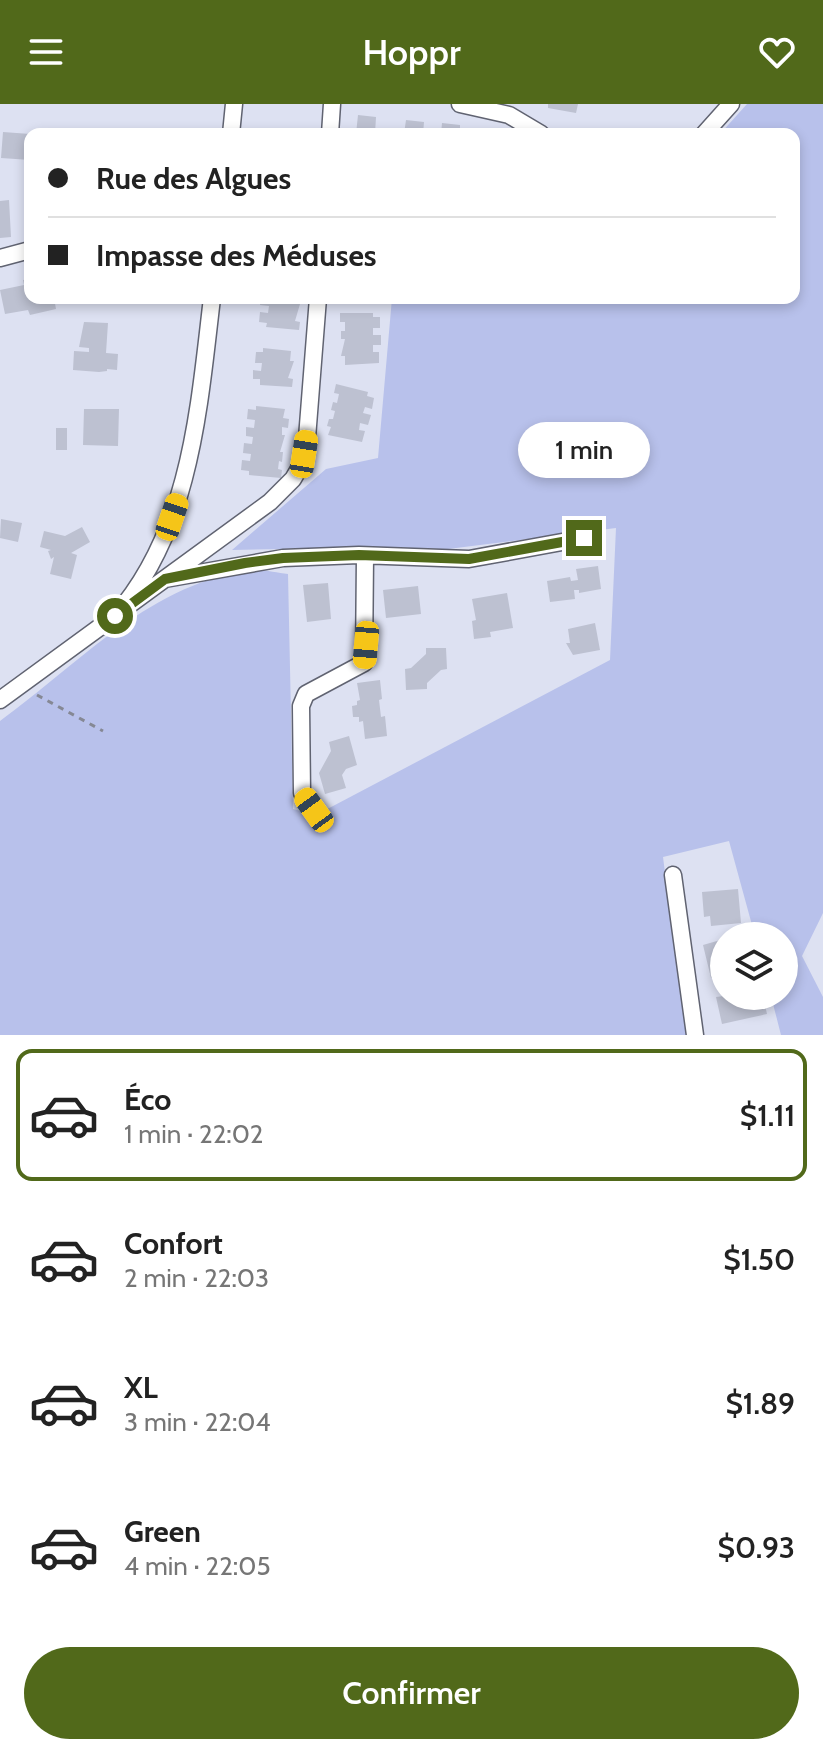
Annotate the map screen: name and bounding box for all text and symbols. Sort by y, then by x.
icon: menu [24,30,68,74]
text: Hoppr [362,30,461,74]
icon: heart [755,30,799,74]
text: Rue des Algues [96,160,291,197]
text: Impasse des Méduses [96,237,377,274]
callout: 1 min [518,422,650,478]
car [288,428,320,480]
text: 1 min [555,434,613,466]
car [153,490,191,544]
route end [566,520,602,556]
route start [97,598,133,634]
car [352,620,380,670]
car [290,784,338,836]
map controls [710,922,798,1010]
button: layers [710,922,798,1010]
icon: car [28,1079,100,1151]
text: Éco [124,1081,171,1118]
text: $1.11 [740,1097,795,1134]
text: 1 min · 22:02 [124,1118,264,1150]
icon: car [28,1223,100,1295]
text: Confort [124,1225,223,1262]
text: $1.50 [723,1241,795,1278]
text: 2 min · 22:03 [124,1262,269,1294]
icon: car [28,1367,100,1439]
text: XL [124,1369,158,1406]
text: $1.89 [725,1385,795,1422]
text: 3 min · 22:04 [124,1406,270,1438]
icon: car [28,1511,100,1583]
text: Green [124,1513,201,1550]
text: $0.93 [718,1529,795,1566]
text: 4 min · 22:05 [124,1550,270,1582]
button: Confirmer [24,1647,799,1739]

